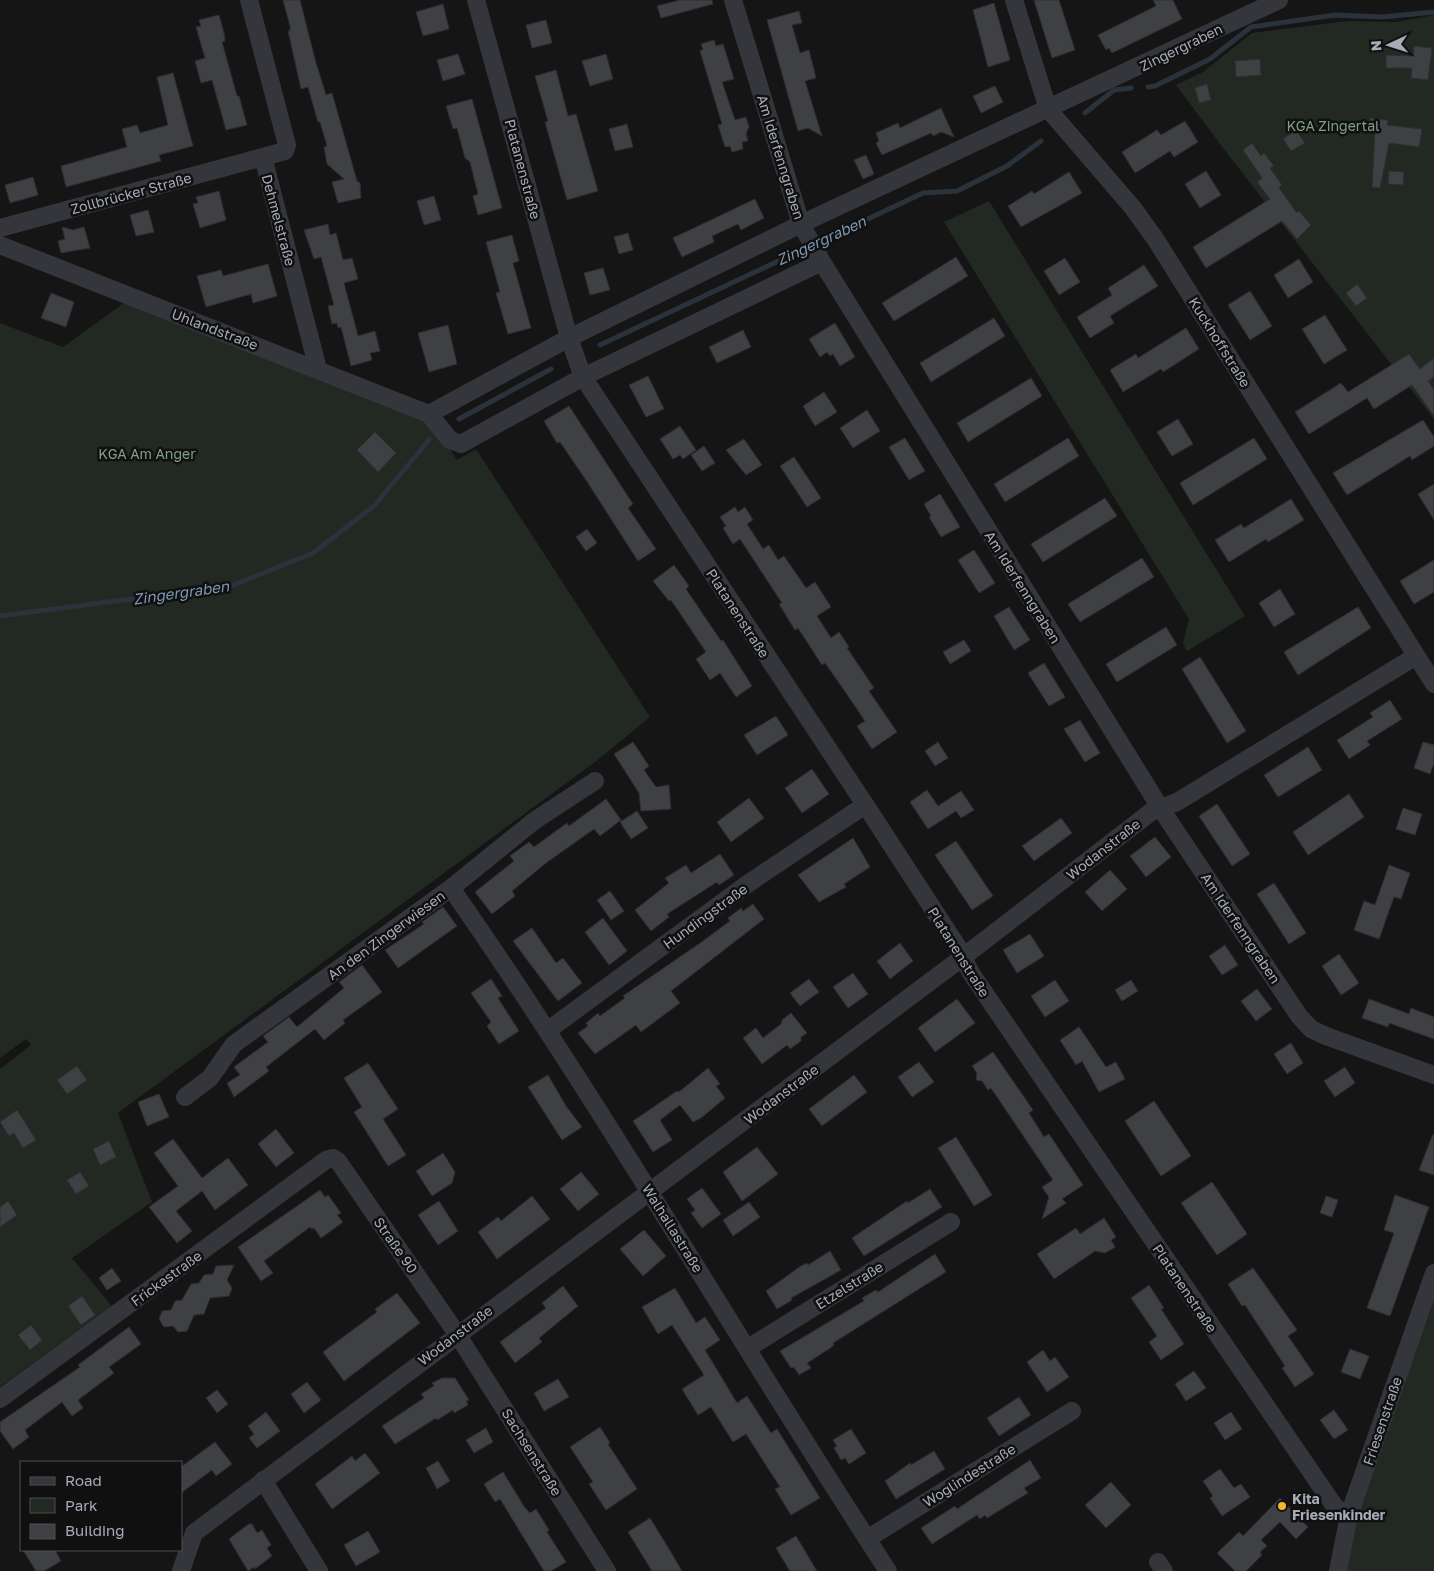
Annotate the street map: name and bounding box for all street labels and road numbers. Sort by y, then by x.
street label: Zingergraben [1137,20,1225,74]
street label: Am Iderfenngraben [754,93,808,221]
street label: Platanenstraße [501,117,545,221]
street label: Zollbrücker Straße [69,169,193,217]
street label: Dehmelstraße [259,172,299,268]
street label: Kuckhoffstraße [1185,294,1255,390]
street label: Uhlandstraße [170,305,260,353]
street label: Am Iderfenngraben [981,528,1065,646]
street label: Platanenstraße [703,565,773,661]
street label: Wodanstraße [1063,815,1143,883]
street label: Am Iderfenngraben [1198,870,1284,986]
street label: Hundingstraße [660,880,750,952]
street label: An den Zingerwiesen [324,887,448,983]
street label: Platanenstraße [925,904,993,1000]
street label: Wodanstraße [740,1060,822,1128]
street label: Walhallastraße [639,1181,707,1275]
street label: Straße 90 [371,1214,421,1276]
street label: Platanenstraße [1149,1241,1221,1335]
street label: Frickastraße [127,1247,205,1309]
street label: Etzelstraße [812,1257,886,1313]
street label: Wodanstraße [414,1301,496,1369]
street label: Friesenstraße [1359,1375,1405,1467]
street label: Sachsenstraße [498,1405,566,1499]
street label: Woglindestraße [920,1440,1018,1510]

